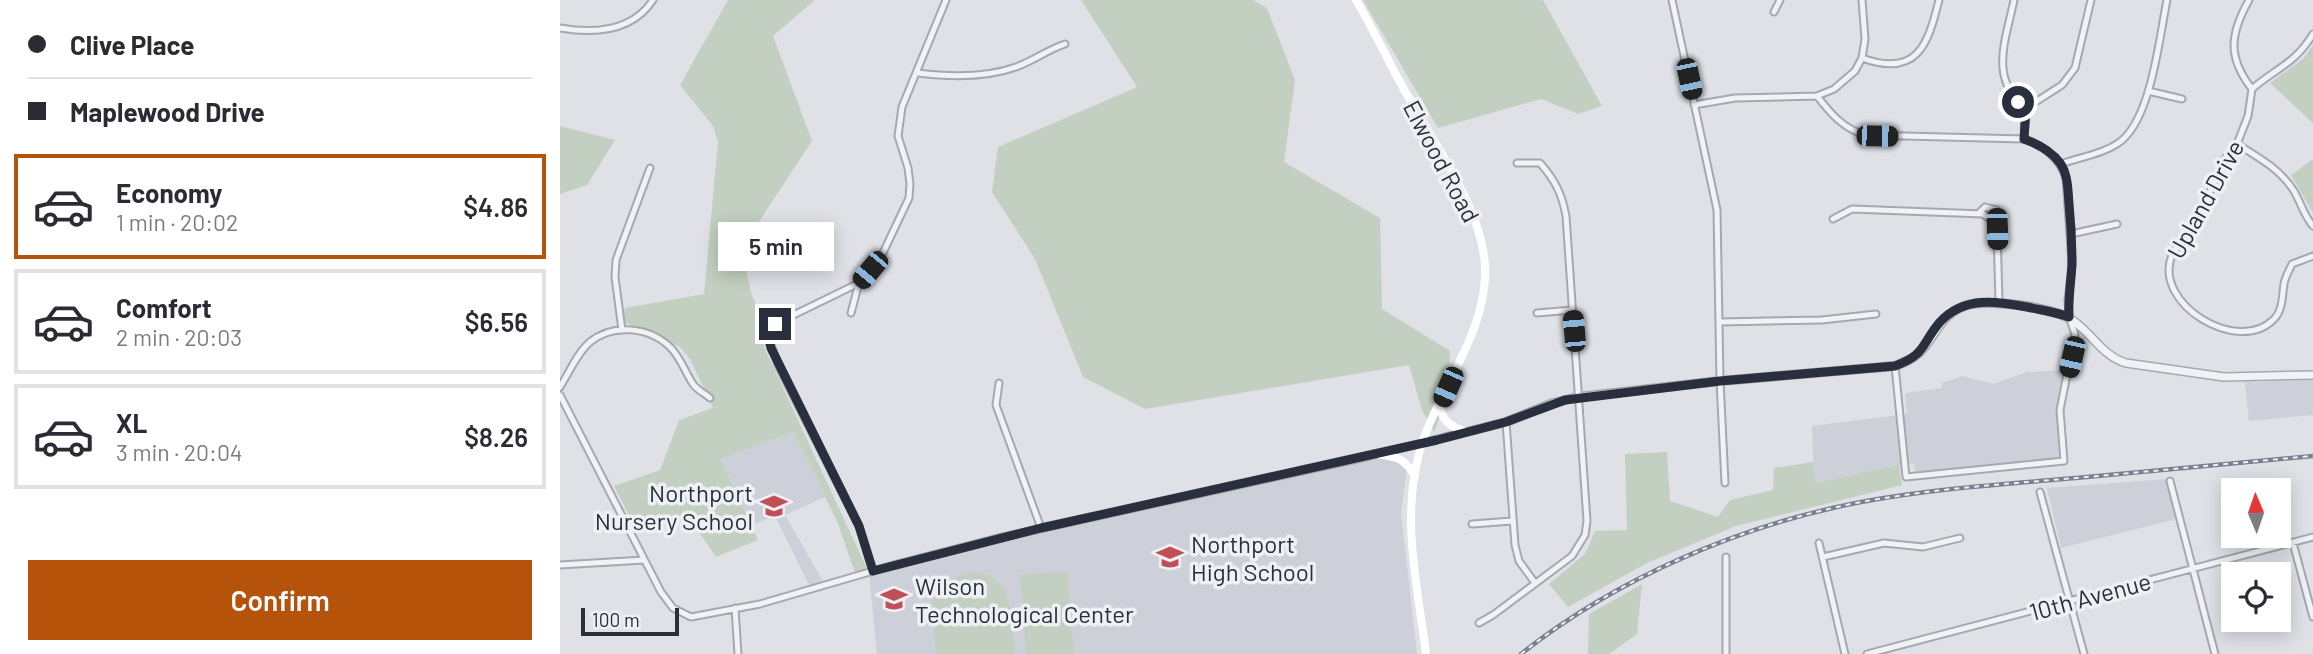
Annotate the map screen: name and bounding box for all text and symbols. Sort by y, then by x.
text: Clive Place [70,29,194,60]
car [1675,56,1704,102]
route start [2002,86,2034,118]
street label: Elwood Road [1398,95,1486,227]
text: Maplewood Drive [70,96,265,127]
car [1856,125,1899,147]
street label: Upland Drive [2161,135,2249,263]
icon: car [32,175,95,238]
text: Economy [116,177,222,208]
text: $4.86 [463,191,528,222]
text: 1 min · 20:02 [116,208,238,236]
car [1986,208,2009,250]
callout: 5 min [717,222,833,272]
text: 5 min [749,232,803,260]
car [849,247,892,293]
icon: car [32,290,95,353]
text: Comfort [116,292,212,323]
text: $6.56 [465,306,528,337]
route end [759,308,791,340]
car [1562,309,1587,353]
text: 2 min · 20:03 [116,323,242,351]
car [2058,334,2087,380]
car [1430,364,1467,410]
icon: car [32,405,95,468]
text: XL [116,407,147,438]
text: $8.26 [464,421,528,452]
text: 3 min · 20:04 [116,438,243,466]
place label: Northport Nursery School [595,478,753,535]
north arrow [2221,478,2291,548]
map controls [2221,478,2291,632]
school or university icon: Northport Nursery School [759,491,789,521]
place label: Northport High School [1191,529,1314,586]
school or university icon: Northport High School [1155,542,1185,572]
button: Confirm [28,560,532,640]
button: locate [2221,562,2291,632]
street label: 10th Avenue [2026,566,2154,626]
place label: Wilson Technological Center [915,571,1134,628]
school or university icon: Wilson Technological Center [879,584,909,614]
scale bar [581,605,679,637]
text: 100 m [592,608,640,631]

